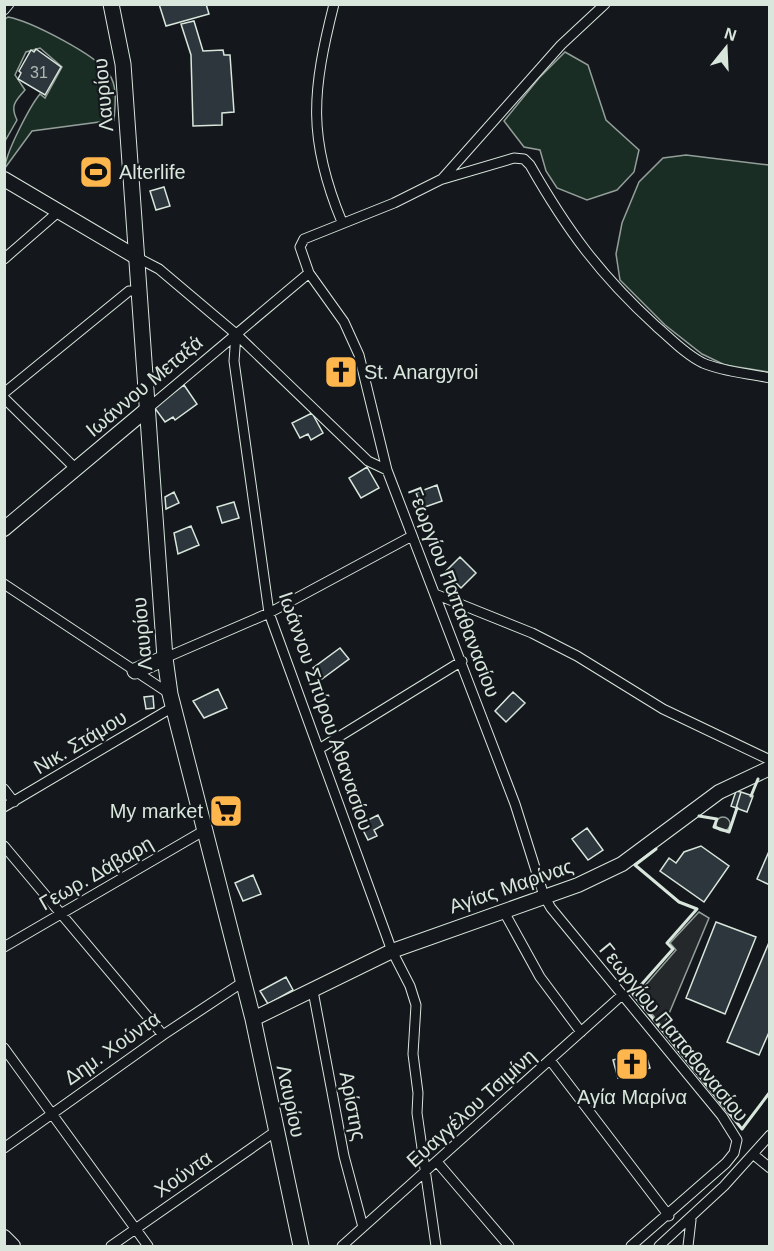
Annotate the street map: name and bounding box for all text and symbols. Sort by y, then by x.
north arrow [696,18,756,78]
text: N [722,24,739,44]
street label: Λαυρίου [89,57,117,133]
house number: 31 [30,64,48,81]
sports icon: Alterlife [78,154,114,190]
place label: Alterlife [119,161,186,183]
street label: Ιωάννου Μεταξά [81,331,207,441]
church icon: St. Anargyroi [323,354,359,390]
place label: St. Anargyroi [364,361,479,383]
street label: Γεωργίου Παπαθανασίου [404,484,504,700]
street label: Ιωάννου Σπύρου Αθανασίου [275,589,377,833]
street label: Λαυρίου [128,596,156,672]
street label: Νικ. Στάμου [30,706,130,778]
supermarket icon: My market [208,793,244,829]
place label: My market [110,800,203,822]
street label: Γεωρ. Δάβαρη [35,832,157,914]
street label: Αγίας Μαρίνας [446,854,576,917]
street label: Γεωργίου Παπαθανασίου [595,938,753,1126]
street label: Δημ. Χούντα [60,1007,164,1089]
street label: Ευαγγέλου Τσιμίνη [402,1044,540,1172]
church icon: Αγία Μαρίνα [614,1046,650,1082]
street label: Λαυρίου [273,1063,309,1139]
street label: Αρίστης [336,1069,371,1143]
place label: Αγία Μαρίνα [577,1086,687,1108]
street label: Χούντα [150,1146,216,1202]

